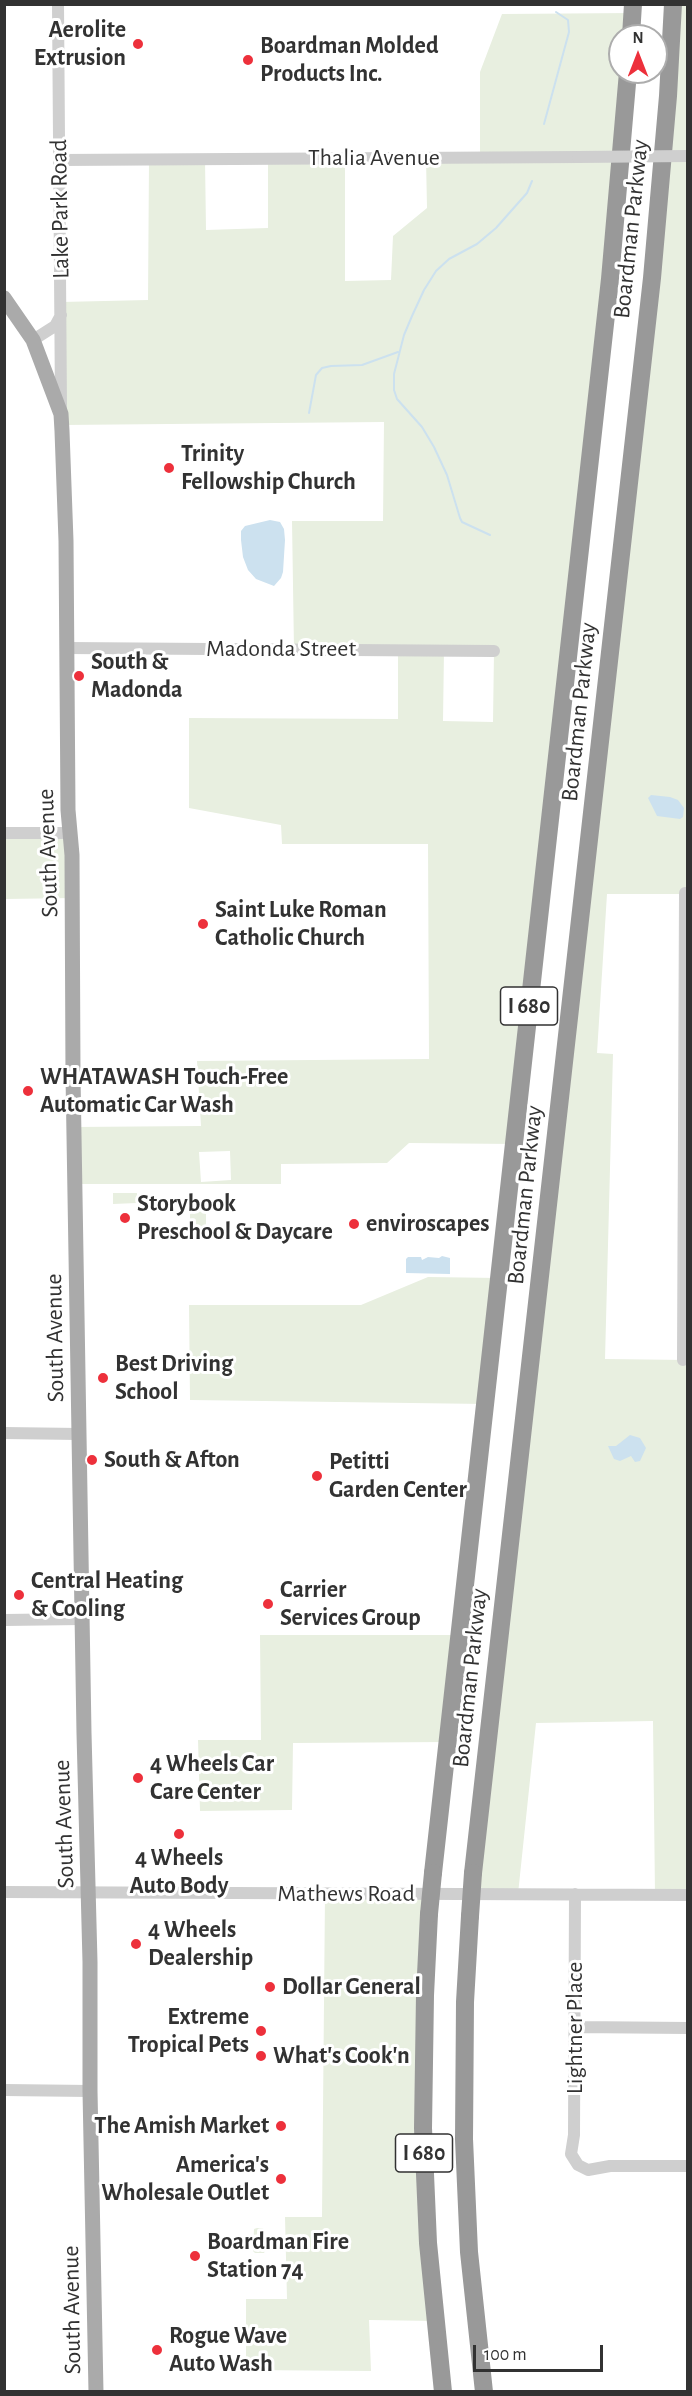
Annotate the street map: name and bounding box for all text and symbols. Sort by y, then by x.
place label: Aerolite Extrusion [34,16,126,72]
north arrow [608,24,668,84]
text: N [632,30,644,46]
place label: Boardman Molded Products Inc. [260,32,439,88]
marker: Aerolite Extrusion [131,37,145,51]
marker: Boardman Molded Products Inc. [241,53,255,67]
street label: Boardman Parkway [607,138,655,320]
street label: Lake Park Road [44,139,76,279]
street label: Thalia Avenue [308,144,440,172]
place label: Trinity Fellowship Church [181,440,356,496]
marker: Trinity Fellowship Church [162,461,176,475]
street label: Boardman Parkway [555,621,603,803]
street label: Madonda Street [206,635,356,663]
place label: South & Madonda [91,648,183,704]
marker: South & Madonda [72,669,86,683]
street label: South Avenue [31,788,65,918]
place label: Saint Luke Roman Catholic Church [215,896,387,952]
marker: Saint Luke Roman Catholic Church [196,917,210,931]
road number: I 680 [500,987,558,1025]
place label: WHATAWASH Touch-Free Automatic Car Wash [40,1063,288,1119]
marker: WHATAWASH Touch-Free Automatic Car Wash [21,1084,35,1098]
street label: Boardman Parkway [501,1104,549,1286]
place label: Storybook Preschool & Daycare [137,1190,333,1246]
place label: enviroscapes [366,1210,490,1238]
marker: Storybook Preschool & Daycare [118,1211,132,1225]
marker: enviroscapes [347,1217,361,1231]
street label: South Avenue [39,1273,71,1403]
place label: Best Driving School [115,1350,233,1406]
marker: Best Driving School [96,1371,110,1385]
place label: South & Afton [104,1446,240,1474]
place label: Petitti Garden Center [329,1448,467,1504]
marker: South & Afton [85,1453,99,1467]
marker: Petitti Garden Center [310,1469,324,1483]
place label: Central Heating & Cooling [31,1567,183,1623]
place label: Carrier Services Group [280,1576,421,1632]
street label: Boardman Parkway [446,1587,494,1769]
marker: Central Heating & Cooling [12,1588,26,1602]
marker: Carrier Services Group [261,1597,275,1611]
place label: 4 Wheels Car Care Center [150,1750,274,1806]
street label: South Avenue [47,1759,81,1889]
marker: 4 Wheels Car Care Center [131,1771,145,1785]
marker: 4 Wheels Auto Body [172,1827,186,1841]
place label: 4 Wheels Auto Body [130,1844,228,1900]
street label: Mathews Road [277,1880,415,1908]
place label: 4 Wheels Dealership [148,1916,253,1972]
marker: 4 Wheels Dealership [129,1937,143,1951]
street label: Lightner Place [561,1962,589,2094]
place label: Dollar General [282,1973,421,2001]
marker: Dollar General [263,1980,277,1994]
place label: Extreme Tropical Pets [128,2003,249,2059]
marker: Extreme Tropical Pets [254,2024,268,2038]
place label: What's Cook'n [273,2042,410,2070]
marker: What's Cook'n [254,2049,268,2063]
place label: The Amish Market [94,2112,269,2140]
marker: The Amish Market [274,2119,288,2133]
road number: I 680 [396,2134,452,2172]
place label: America's Wholesale Outlet [101,2151,269,2207]
marker: America's Wholesale Outlet [274,2172,288,2186]
place label: Boardman Fire Station 74 [207,2228,349,2284]
street label: South Avenue [56,2245,88,2375]
marker: Boardman Fire Station 74 [188,2249,202,2263]
place label: Rogue Wave Auto Wash [169,2322,287,2378]
scale bar [476,2333,606,2371]
marker: Rogue Wave Auto Wash [150,2343,164,2357]
text: 100 m [484,2346,527,2364]

